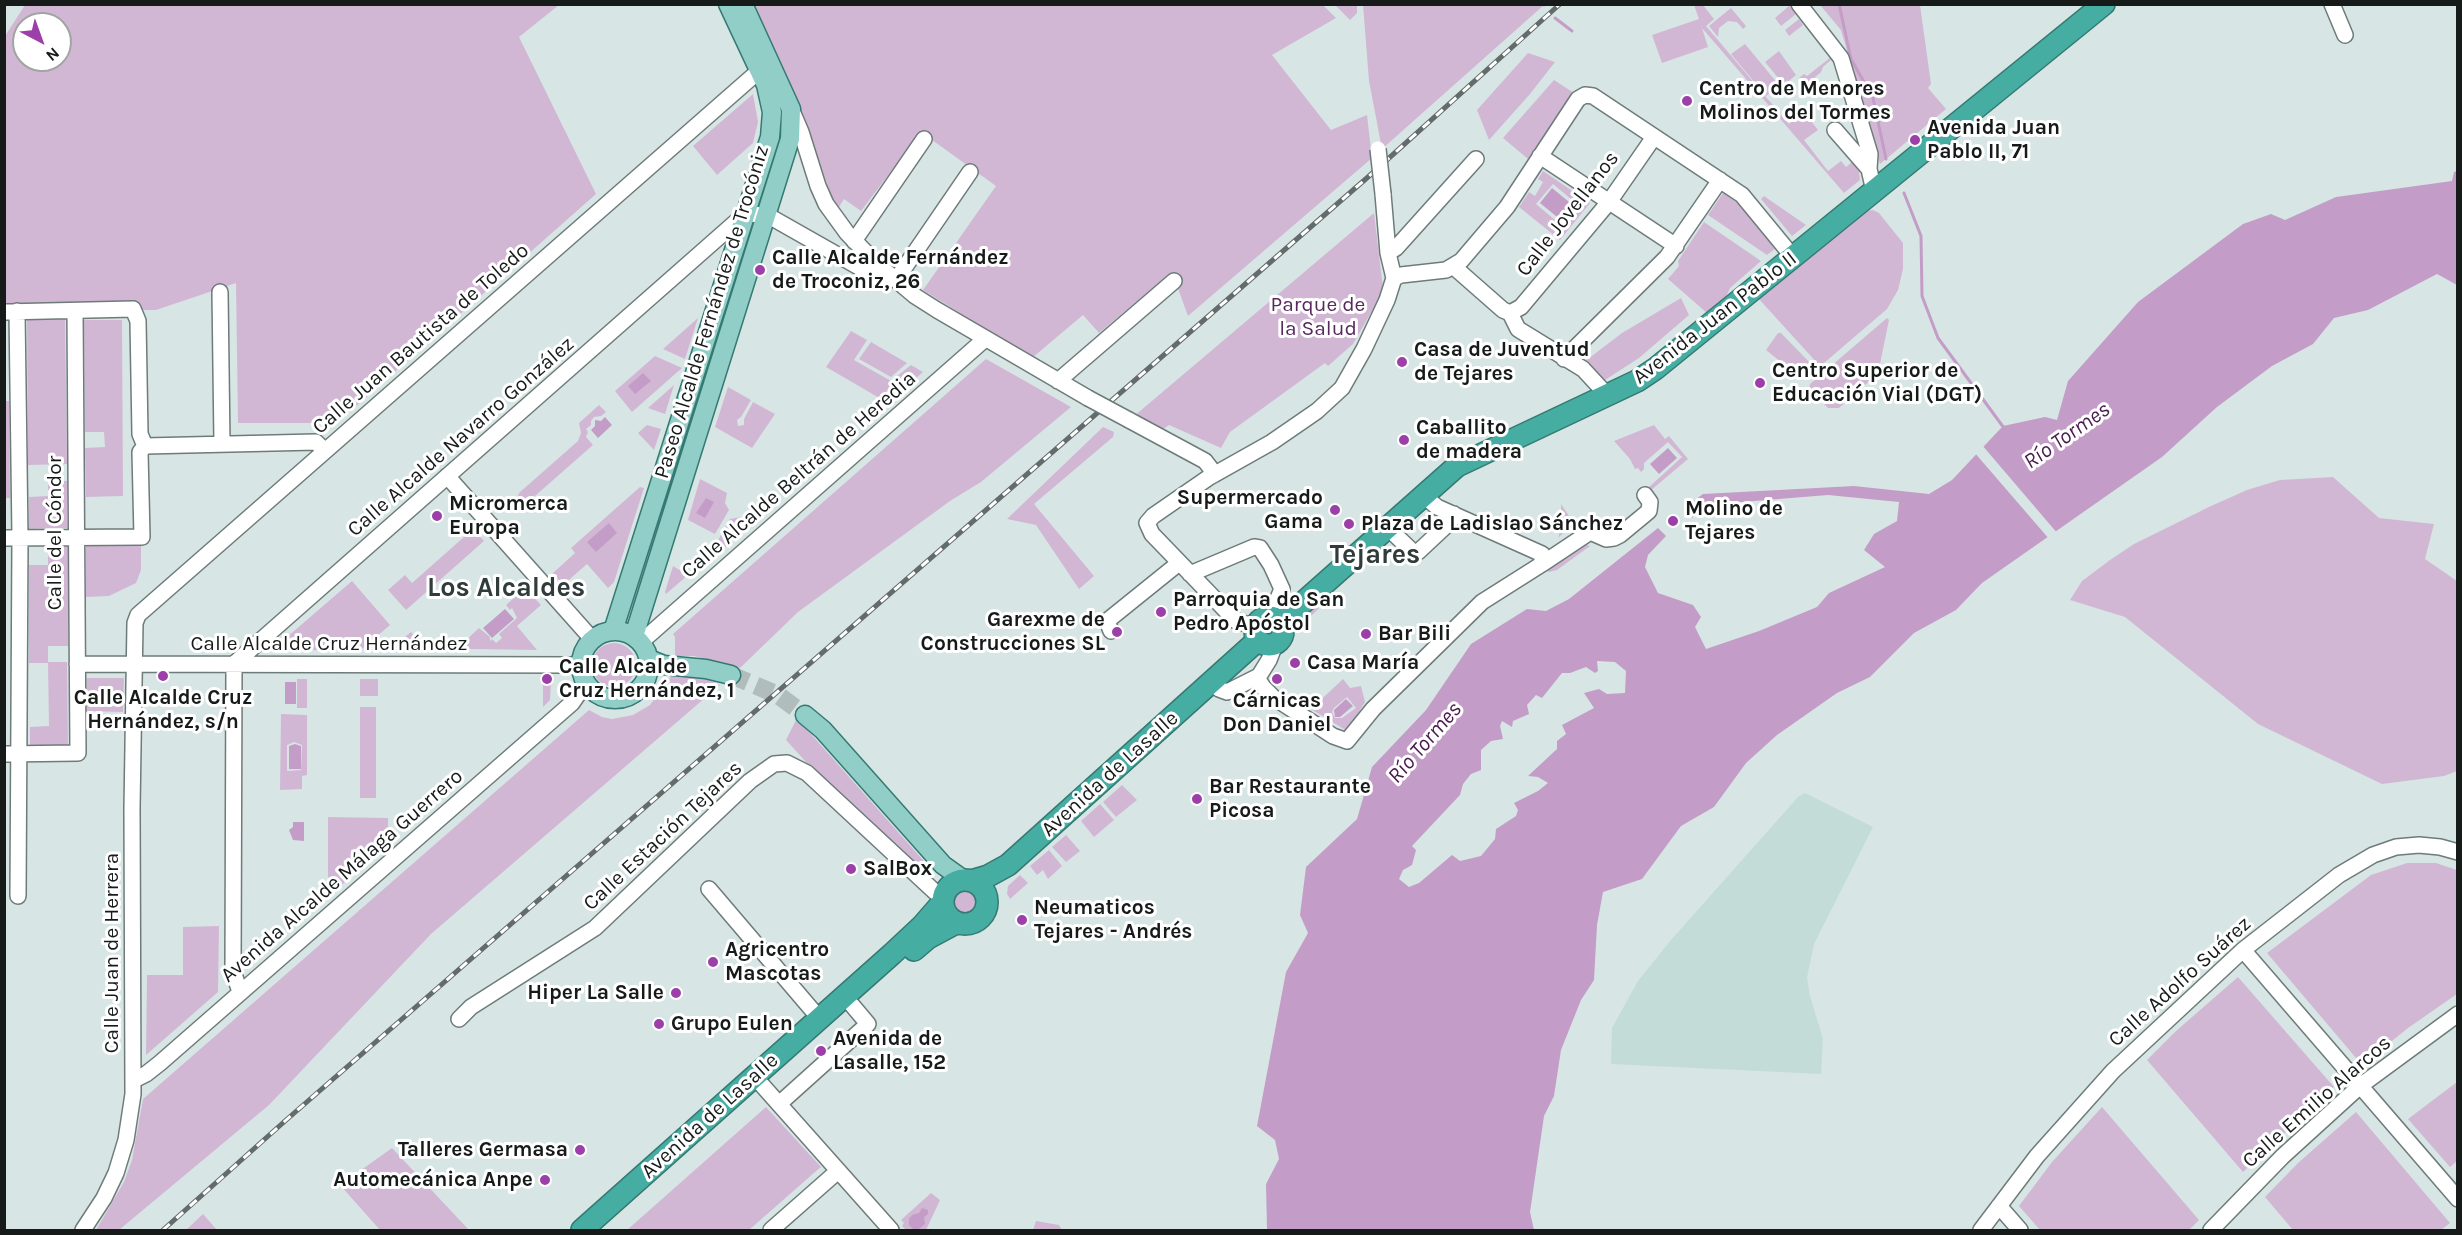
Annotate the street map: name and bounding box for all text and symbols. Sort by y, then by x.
north arrow [12,12,72,72]
text: N [42,44,63,65]
place label: Centro de Menores Molinos del Tormes [1699,76,1891,126]
marker: Centro de Menores Molinos del Tormes [1680,94,1694,108]
place label: Avenida Juan Pablo II, 71 [1927,115,2060,165]
marker: Avenida Juan Pablo II, 71 [1908,133,1922,147]
street label: Paseo Alcalde Fernández de Trocóniz [649,142,775,482]
street label: Calle Jovellanos [1511,146,1625,282]
street label: Calle Juan Bautista de Toledo [308,238,534,440]
place label: Calle Alcalde Fernández de Troconiz, 26 [772,245,1009,295]
street label: Avenida Juan Pablo II [1628,246,1802,390]
marker: Calle Alcalde Fernández de Troconiz, 26 [753,263,767,277]
park label: Parque de la Salud [1271,292,1365,342]
street label: Calle Alcalde Navarro González [343,332,579,542]
place label: Casa de Juventud de Tejares [1414,337,1590,387]
marker: Casa de Juventud de Tejares [1395,355,1409,369]
place label: Centro Superior de Educación Vial (DGT) [1772,358,1982,408]
street label: Calle Alcalde Beltrán de Heredia [677,366,921,584]
marker: Centro Superior de Educación Vial (DGT) [1753,376,1767,390]
water label: Río Tormes [2019,397,2115,475]
place label: Caballito de madera [1416,415,1522,465]
marker: Caballito de madera [1397,433,1411,447]
street label: Calle del Cóndor [42,456,68,610]
place label: Supermercado Gama [1177,485,1323,535]
place label: Micromerca Europa [449,491,568,541]
place label: Molino de Tejares [1685,496,1783,546]
marker: Supermercado Gama [1328,503,1342,517]
marker: Micromerca Europa [430,509,444,523]
place label: Plaza de Ladislao Sánchez [1361,511,1623,537]
marker: Molino de Tejares [1666,514,1680,528]
marker: Plaza de Ladislao Sánchez [1342,517,1356,531]
district label: Tejares [1330,539,1420,571]
district label: Los Alcaldes [427,572,585,604]
place label: Parroquia de San Pedro Apóstol [1173,587,1344,637]
marker: Parroquia de San Pedro Apóstol [1154,605,1168,619]
place label: Garexme de Construcciones SL [921,607,1105,657]
place label: Bar Bili [1378,621,1451,647]
marker: Garexme de Construcciones SL [1110,625,1124,639]
marker: Bar Bili [1359,627,1373,641]
street label: Calle Alcalde Cruz Hernández [190,631,468,657]
place label: Casa María [1307,650,1419,676]
place label: Calle Alcalde Cruz Hernández, 1 [559,654,735,704]
marker: Casa María [1288,656,1302,670]
marker: Calle Alcalde Cruz Hernández, s/n [156,669,170,683]
marker: Calle Alcalde Cruz Hernández, 1 [540,672,554,686]
marker: Cárnicas Don Daniel [1270,672,1284,686]
place label: Calle Alcalde Cruz Hernández, s/n [74,685,252,735]
place label: Cárnicas Don Daniel [1223,688,1331,738]
water label: Río Tormes [1382,697,1468,789]
street label: Avenida de Lasalle [1036,706,1184,842]
street label: Calle Estación Tejares [578,756,748,916]
street label: Avenida Alcalde Málaga Guerrero [216,764,468,988]
place label: Bar Restaurante Picosa [1209,774,1371,824]
marker: Bar Restaurante Picosa [1190,792,1204,806]
street label: Calle Juan de Herrera [99,853,125,1053]
place label: SalBox [863,856,932,882]
marker: SalBox [844,862,858,876]
place label: Neumaticos Tejares - Andrés [1034,895,1192,945]
street label: Calle Adolfo Suárez [2104,911,2256,1053]
marker: Neumaticos Tejares - Andrés [1015,913,1029,927]
place label: Agricentro Mascotas [725,937,829,987]
marker: Agricentro Mascotas [706,955,720,969]
place label: Hiper La Salle [527,980,664,1006]
marker: Hiper La Salle [669,986,683,1000]
place label: Grupo Eulen [671,1011,793,1037]
marker: Grupo Eulen [652,1017,666,1031]
place label: Avenida de Lasalle, 152 [833,1026,946,1076]
street label: Calle Emilio Alarcos [2238,1031,2396,1173]
marker: Avenida de Lasalle, 152 [814,1044,828,1058]
street label: Avenida de Lasalle [636,1048,784,1184]
place label: Talleres Germasa [398,1137,568,1163]
marker: Talleres Germasa [573,1143,587,1157]
place label: Automecánica Anpe [333,1167,533,1193]
marker: Automecánica Anpe [538,1173,552,1187]

